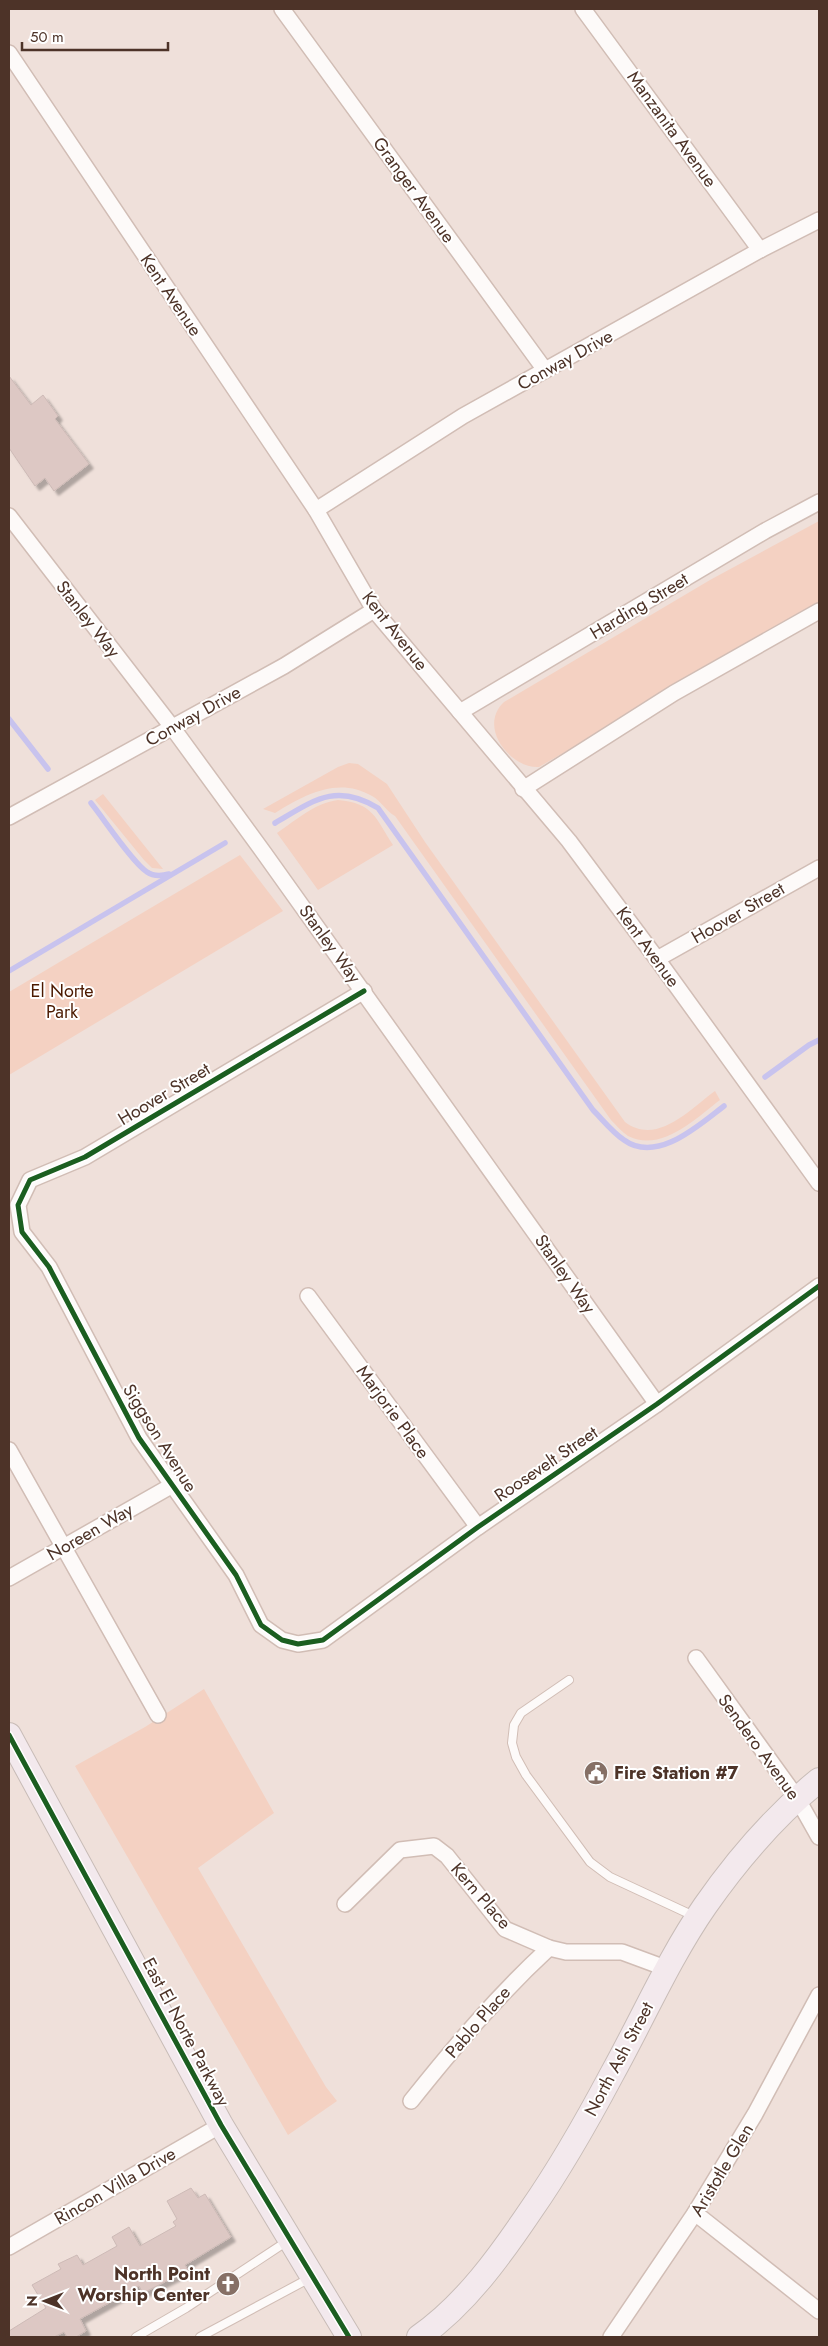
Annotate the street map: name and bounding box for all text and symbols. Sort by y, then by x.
scale bar [22,20,169,52]
text: 50 m [30,26,64,48]
street label: Manzanita Avenue [621,65,723,193]
street label: Granger Avenue [367,132,461,248]
street label: Kent Avenue [134,249,208,341]
street label: Conway Drive [512,323,618,397]
street label: Harding Street [585,566,694,646]
street label: Stanley Way [50,575,126,663]
street label: Kent Avenue [356,586,434,676]
street label: Conway Drive [140,679,246,753]
street label: Hoover Street [687,875,790,950]
street label: Stanley Way [293,899,367,989]
street label: Kent Avenue [610,901,686,993]
park label: El Norte Park [31,978,93,1025]
street label: Hoover Street [113,1056,216,1132]
street label: Stanley Way [528,1229,602,1319]
street label: Marjorie Place [350,1360,436,1464]
street label: Siggson Avenue [116,1379,204,1497]
street label: Roosevelt Street [489,1419,603,1508]
street label: Noreen Way [42,1497,138,1567]
street label: Sendero Avenue [712,1689,806,1805]
public building icon: Fire Station #7 [583,1760,609,1786]
place label: Fire Station #7 [614,1760,739,1786]
street label: Kern Place [445,1857,517,1935]
street label: East El Norte Parkway [136,1953,236,2111]
street label: Pablo Place [439,1980,517,2064]
street label: North Ash Street [578,1997,660,2121]
street label: Aristotle Glen [684,2119,760,2221]
street label: Rincon Villa Drive [49,2141,181,2231]
place label: North Point Worship Center [78,2261,211,2308]
church icon: North Point Worship Center [215,2271,241,2297]
north arrow [20,2276,70,2326]
text: N [22,2295,42,2307]

